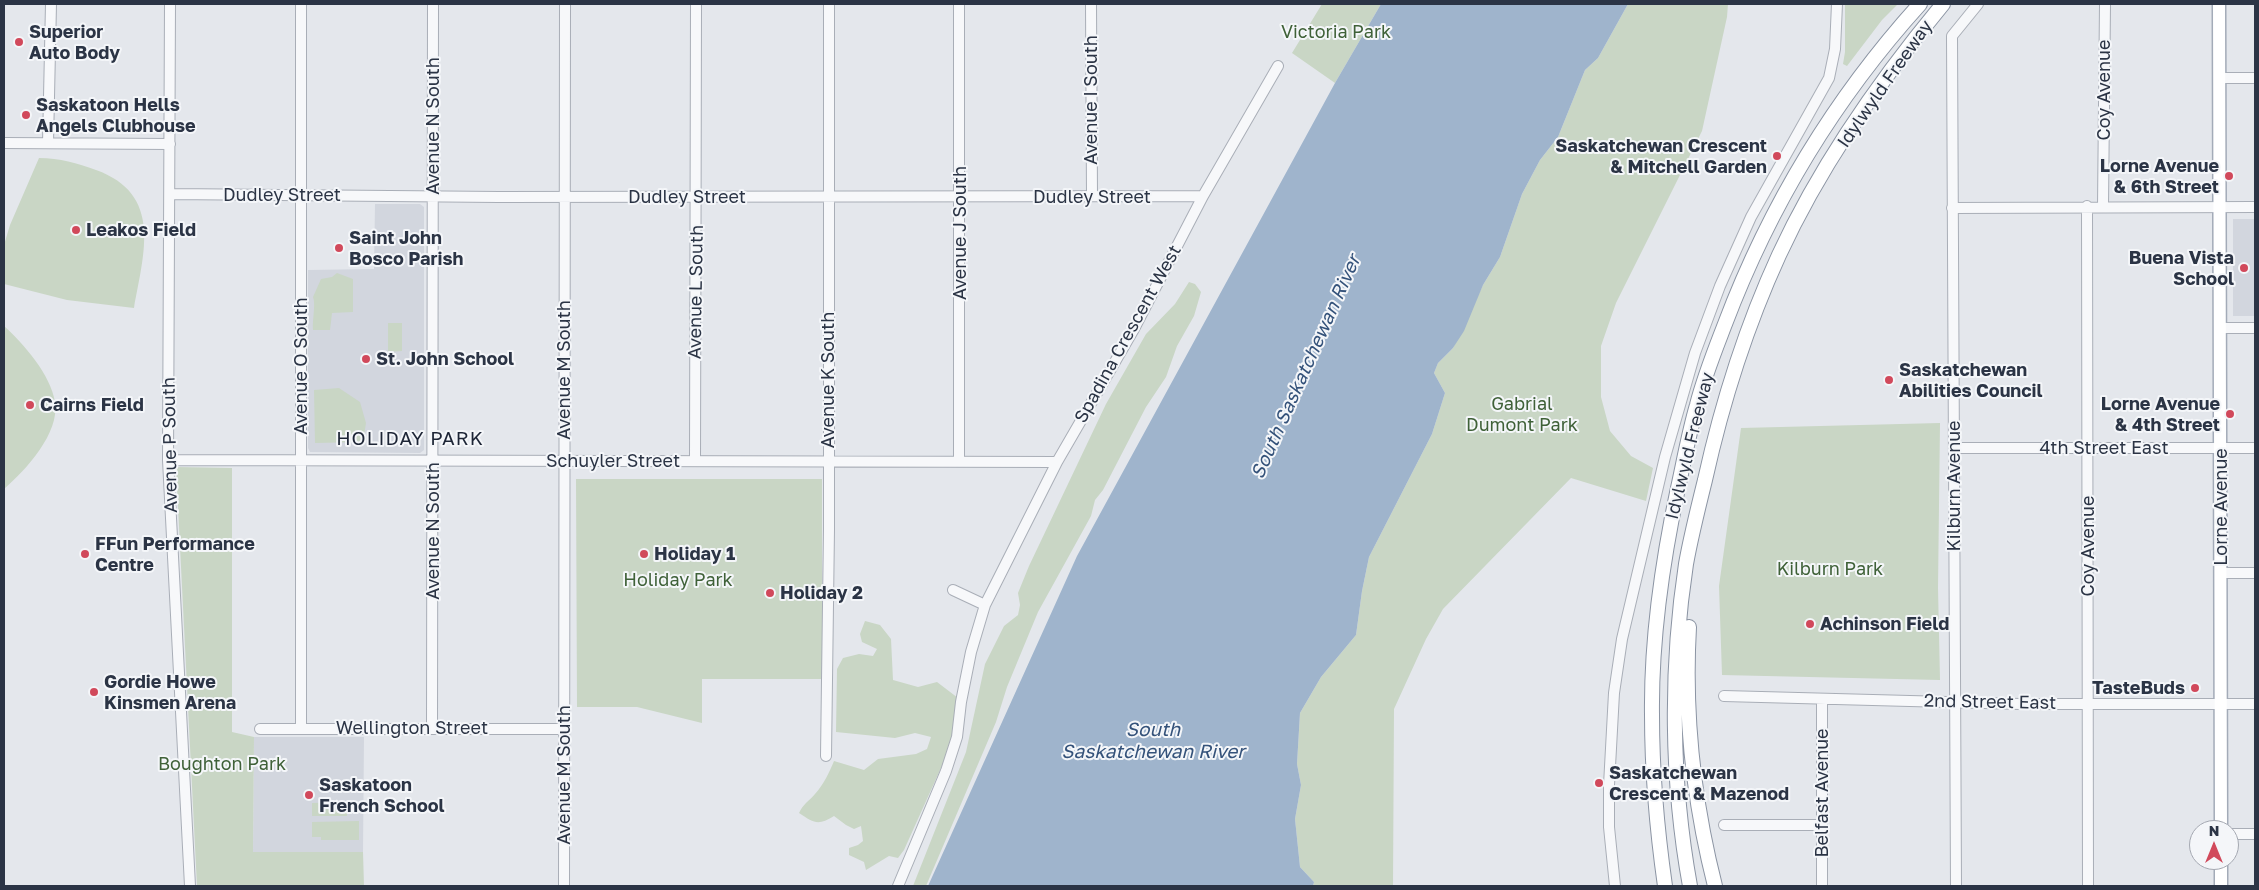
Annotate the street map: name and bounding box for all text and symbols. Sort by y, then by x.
street label: Idylwyld Freeway [1833,16,1937,152]
place label: Superior Auto Body [29,21,120,64]
park label: Victoria Park [1281,21,1391,43]
street label: Avenue I South [1080,35,1102,165]
marker: Superior Auto Body [13,36,25,48]
street label: Coy Avenue [2093,40,2115,140]
street label: Avenue N South [422,57,444,195]
place label: Saskatoon Hells Angels Clubhouse [36,94,196,136]
marker: Saskatoon Hells Angels Clubhouse [20,109,32,121]
place label: Saskatchewan Crescent & Mitchell Garden [1555,135,1767,178]
marker: Saskatchewan Crescent & Mitchell Garden [1771,150,1783,162]
place label: Lorne Avenue & 6th Street [2100,155,2219,198]
street label: Avenue J South [949,166,971,300]
marker: Lorne Avenue & 6th Street [2223,170,2235,182]
street label: Dudley Street [223,184,341,206]
street label: Dudley Street [628,186,746,208]
street label: Dudley Street [1033,186,1151,208]
place label: Leakos Field [86,219,196,241]
marker: Leakos Field [70,224,82,236]
street label: Avenue L South [684,225,708,359]
place label: Saint John Bosco Parish [349,227,463,270]
street label: Spadina Crescent West [1070,241,1186,427]
marker: Saint John Bosco Parish [333,242,345,254]
place label: Buena Vista School [2129,247,2234,290]
water label: South Saskatchewan River [1246,252,1366,482]
marker: Buena Vista School [2238,262,2250,274]
street label: Avenue O South [290,297,312,435]
street label: Avenue M South [553,300,575,440]
street label: Avenue K South [817,312,839,448]
place label: St. John School [376,348,514,370]
marker: St. John School [360,353,372,365]
place label: Saskatchewan Abilities Council [1899,359,2043,402]
street label: Idylwyld Freeway [1661,370,1719,522]
marker: Saskatchewan Abilities Council [1883,374,1895,386]
street label: Avenue P South [158,377,182,513]
park label: Gabrial Dumont Park [1466,393,1578,436]
place label: Lorne Avenue & 4th Street [2101,393,2220,436]
place label: Cairns Field [40,394,144,416]
marker: Cairns Field [24,399,36,411]
marker: Lorne Avenue & 4th Street [2224,408,2236,420]
street label: Kilburn Avenue [1943,420,1965,552]
district label: HOLIDAY PARK [335,428,485,450]
street label: 4th Street East [2039,437,2169,459]
street label: Lorne Avenue [2210,448,2232,566]
street label: Schuyler Street [546,450,680,472]
street label: Avenue N South [422,462,444,600]
street label: Coy Avenue [2077,496,2099,596]
place label: FFun Performance Centre [95,533,255,576]
place label: Holiday 1 [654,543,735,565]
marker: FFun Performance Centre [79,548,91,560]
marker: Holiday 1 [638,548,650,560]
park label: Kilburn Park [1777,558,1883,580]
park label: Holiday Park [623,569,733,591]
place label: Holiday 2 [780,582,863,604]
marker: Holiday 2 [764,587,776,599]
place label: Achinson Field [1820,613,1949,635]
marker: Achinson Field [1804,618,1816,630]
place label: Gordie Howe Kinsmen Arena [104,671,236,714]
place label: TasteBuds [2092,677,2185,699]
marker: TasteBuds [2189,682,2201,694]
marker: Gordie Howe Kinsmen Arena [88,686,100,698]
street label: 2nd Street East [1924,690,2056,714]
street label: Avenue M South [553,705,575,845]
street label: Wellington Street [336,717,488,739]
water label: South Saskatchewan River [1061,719,1245,763]
street label: Belfast Avenue [1811,728,1833,858]
park label: Boughton Park [158,753,286,775]
place label: Saskatchewan Crescent & Mazenod [1609,762,1789,804]
place label: Saskatoon French School [319,774,445,816]
marker: Saskatchewan Crescent & Mazenod [1593,777,1605,789]
marker: Saskatoon French School [303,789,315,801]
north arrow [2189,820,2239,870]
text: N [2209,822,2219,839]

